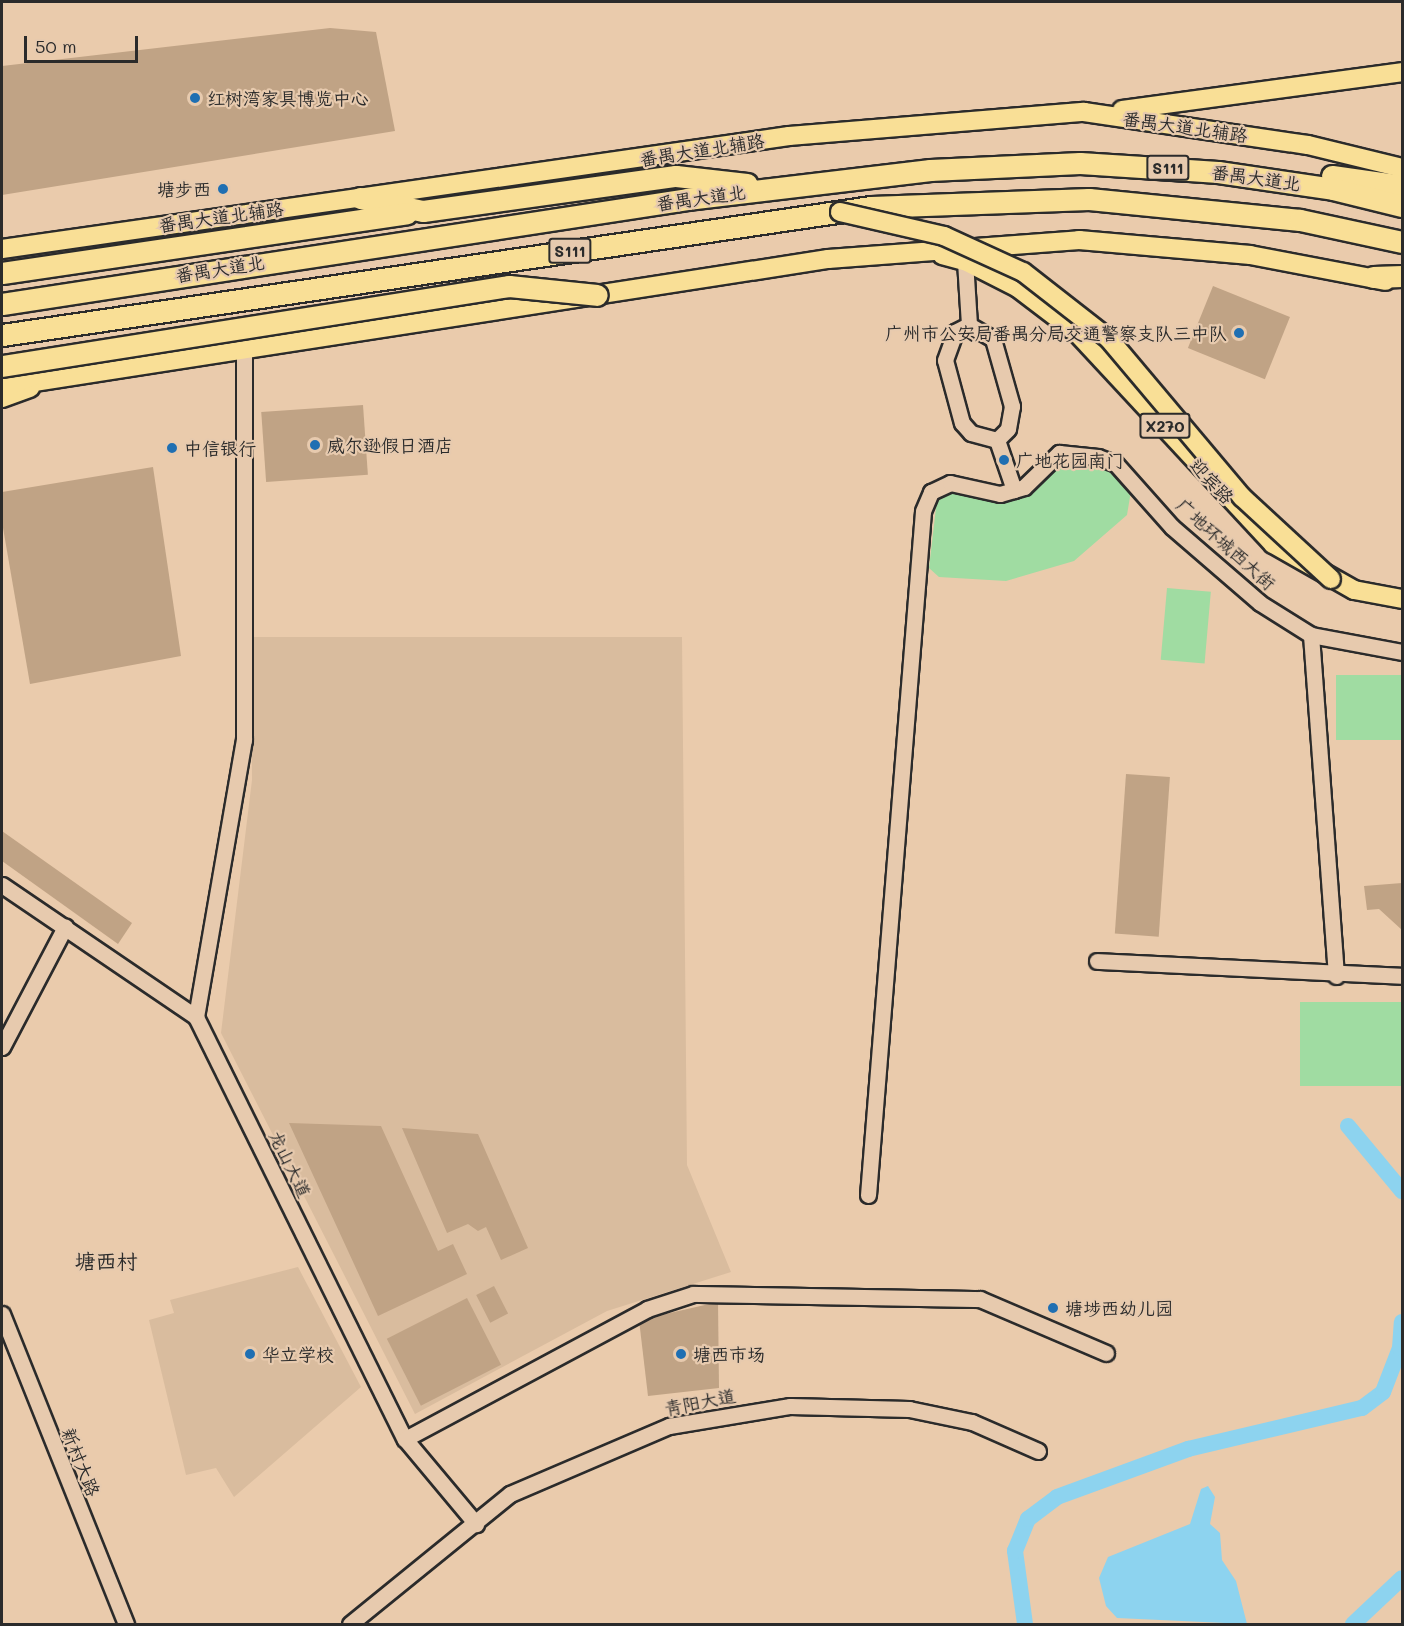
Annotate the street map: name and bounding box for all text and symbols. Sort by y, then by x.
scale bar [27,24,141,62]
text: 50 m [35,34,77,58]
place label: 红树湾家具博览中心 [207,87,369,109]
marker: 红树湾家具博览中心 [188,91,202,105]
street label: 番禺大道北辅路 [1121,108,1249,146]
street label: 番禺大道北辅路 [638,129,766,171]
road number: S111 [1146,155,1190,181]
street label: 番禺大道北 [1210,161,1302,195]
place label: 塘步西 [157,178,211,200]
street label: 番禺大道北 [655,181,747,215]
marker: 塘步西 [216,182,230,196]
street label: 番禺大道北辅路 [157,198,285,236]
road number: S111 [548,238,592,264]
street label: 番禺大道北 [174,251,266,287]
place label: 广州市公安局番禺分局交通警察支队三中队 [885,322,1227,344]
marker: 广州市公安局番禺分局交通警察支队三中队 [1232,326,1246,340]
road number: X270 [1138,413,1192,439]
place label: 威尔逊假日酒店 [327,434,453,456]
place label: 中信银行 [184,437,256,459]
marker: 威尔逊假日酒店 [308,438,322,452]
marker: 中信银行 [165,441,179,455]
place label: 广地花园南门 [1016,449,1124,471]
marker: 广地花园南门 [997,453,1011,467]
street label: 迎宾路 [1186,454,1238,508]
street label: 广地环城西大街 [1172,494,1280,594]
street label: 龙山大道 [265,1127,315,1201]
district label: 塘西村 [75,1248,137,1274]
place label: 塘埗西幼儿园 [1065,1297,1173,1319]
marker: 塘埗西幼儿园 [1046,1301,1060,1315]
place label: 华立学校 [262,1343,334,1365]
place label: 塘西市场 [693,1343,765,1365]
marker: 华立学校 [243,1347,257,1361]
marker: 塘西市场 [674,1347,688,1361]
street label: 青阳大道 [663,1385,737,1419]
street label: 新村大路 [58,1425,104,1499]

